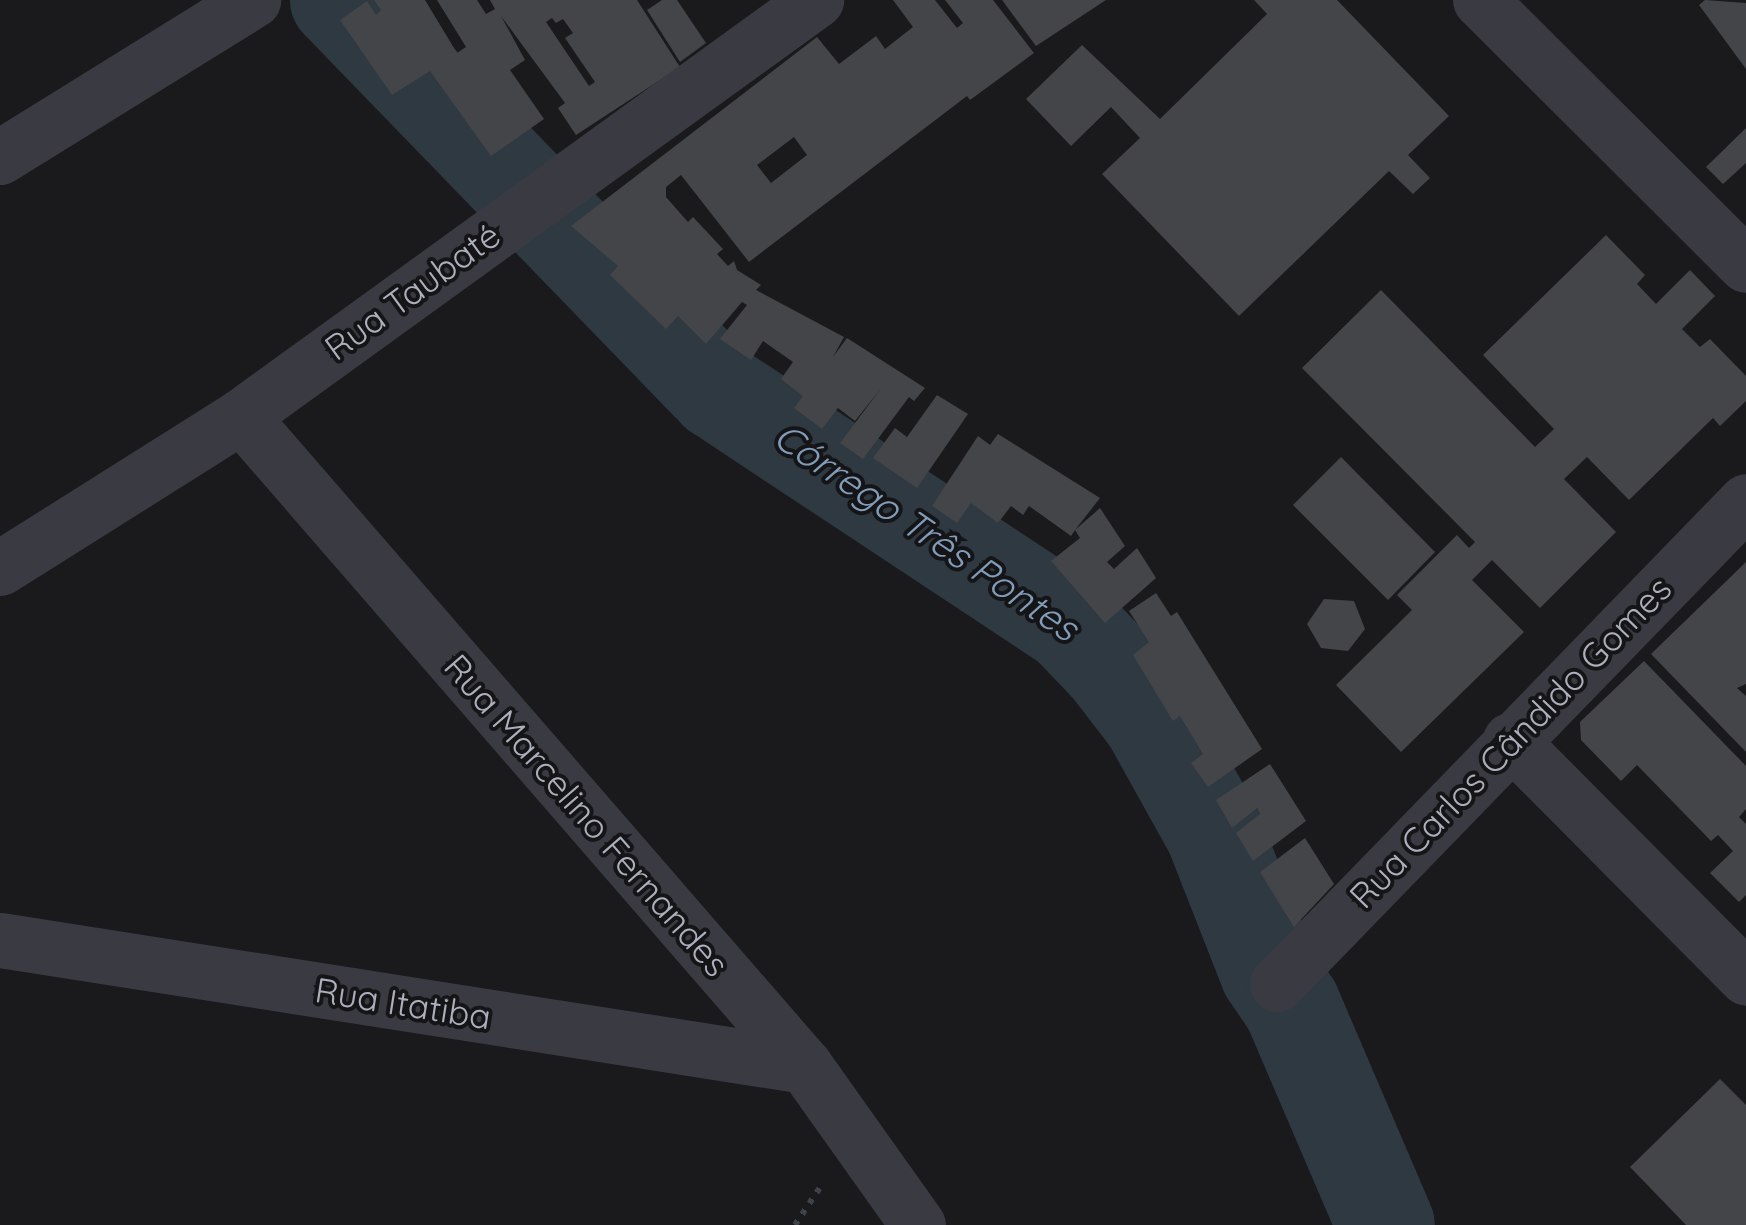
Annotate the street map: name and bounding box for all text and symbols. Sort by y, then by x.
street label: Rua Taubaté [316,213,508,369]
water label: Córrego Três Pontes [765,413,1087,651]
street label: Rua Carlos Cândido Gomes [1340,568,1680,916]
street label: Rua Marcelino Fernandes [436,646,738,984]
street label: Rua Itatiba [312,968,494,1038]

